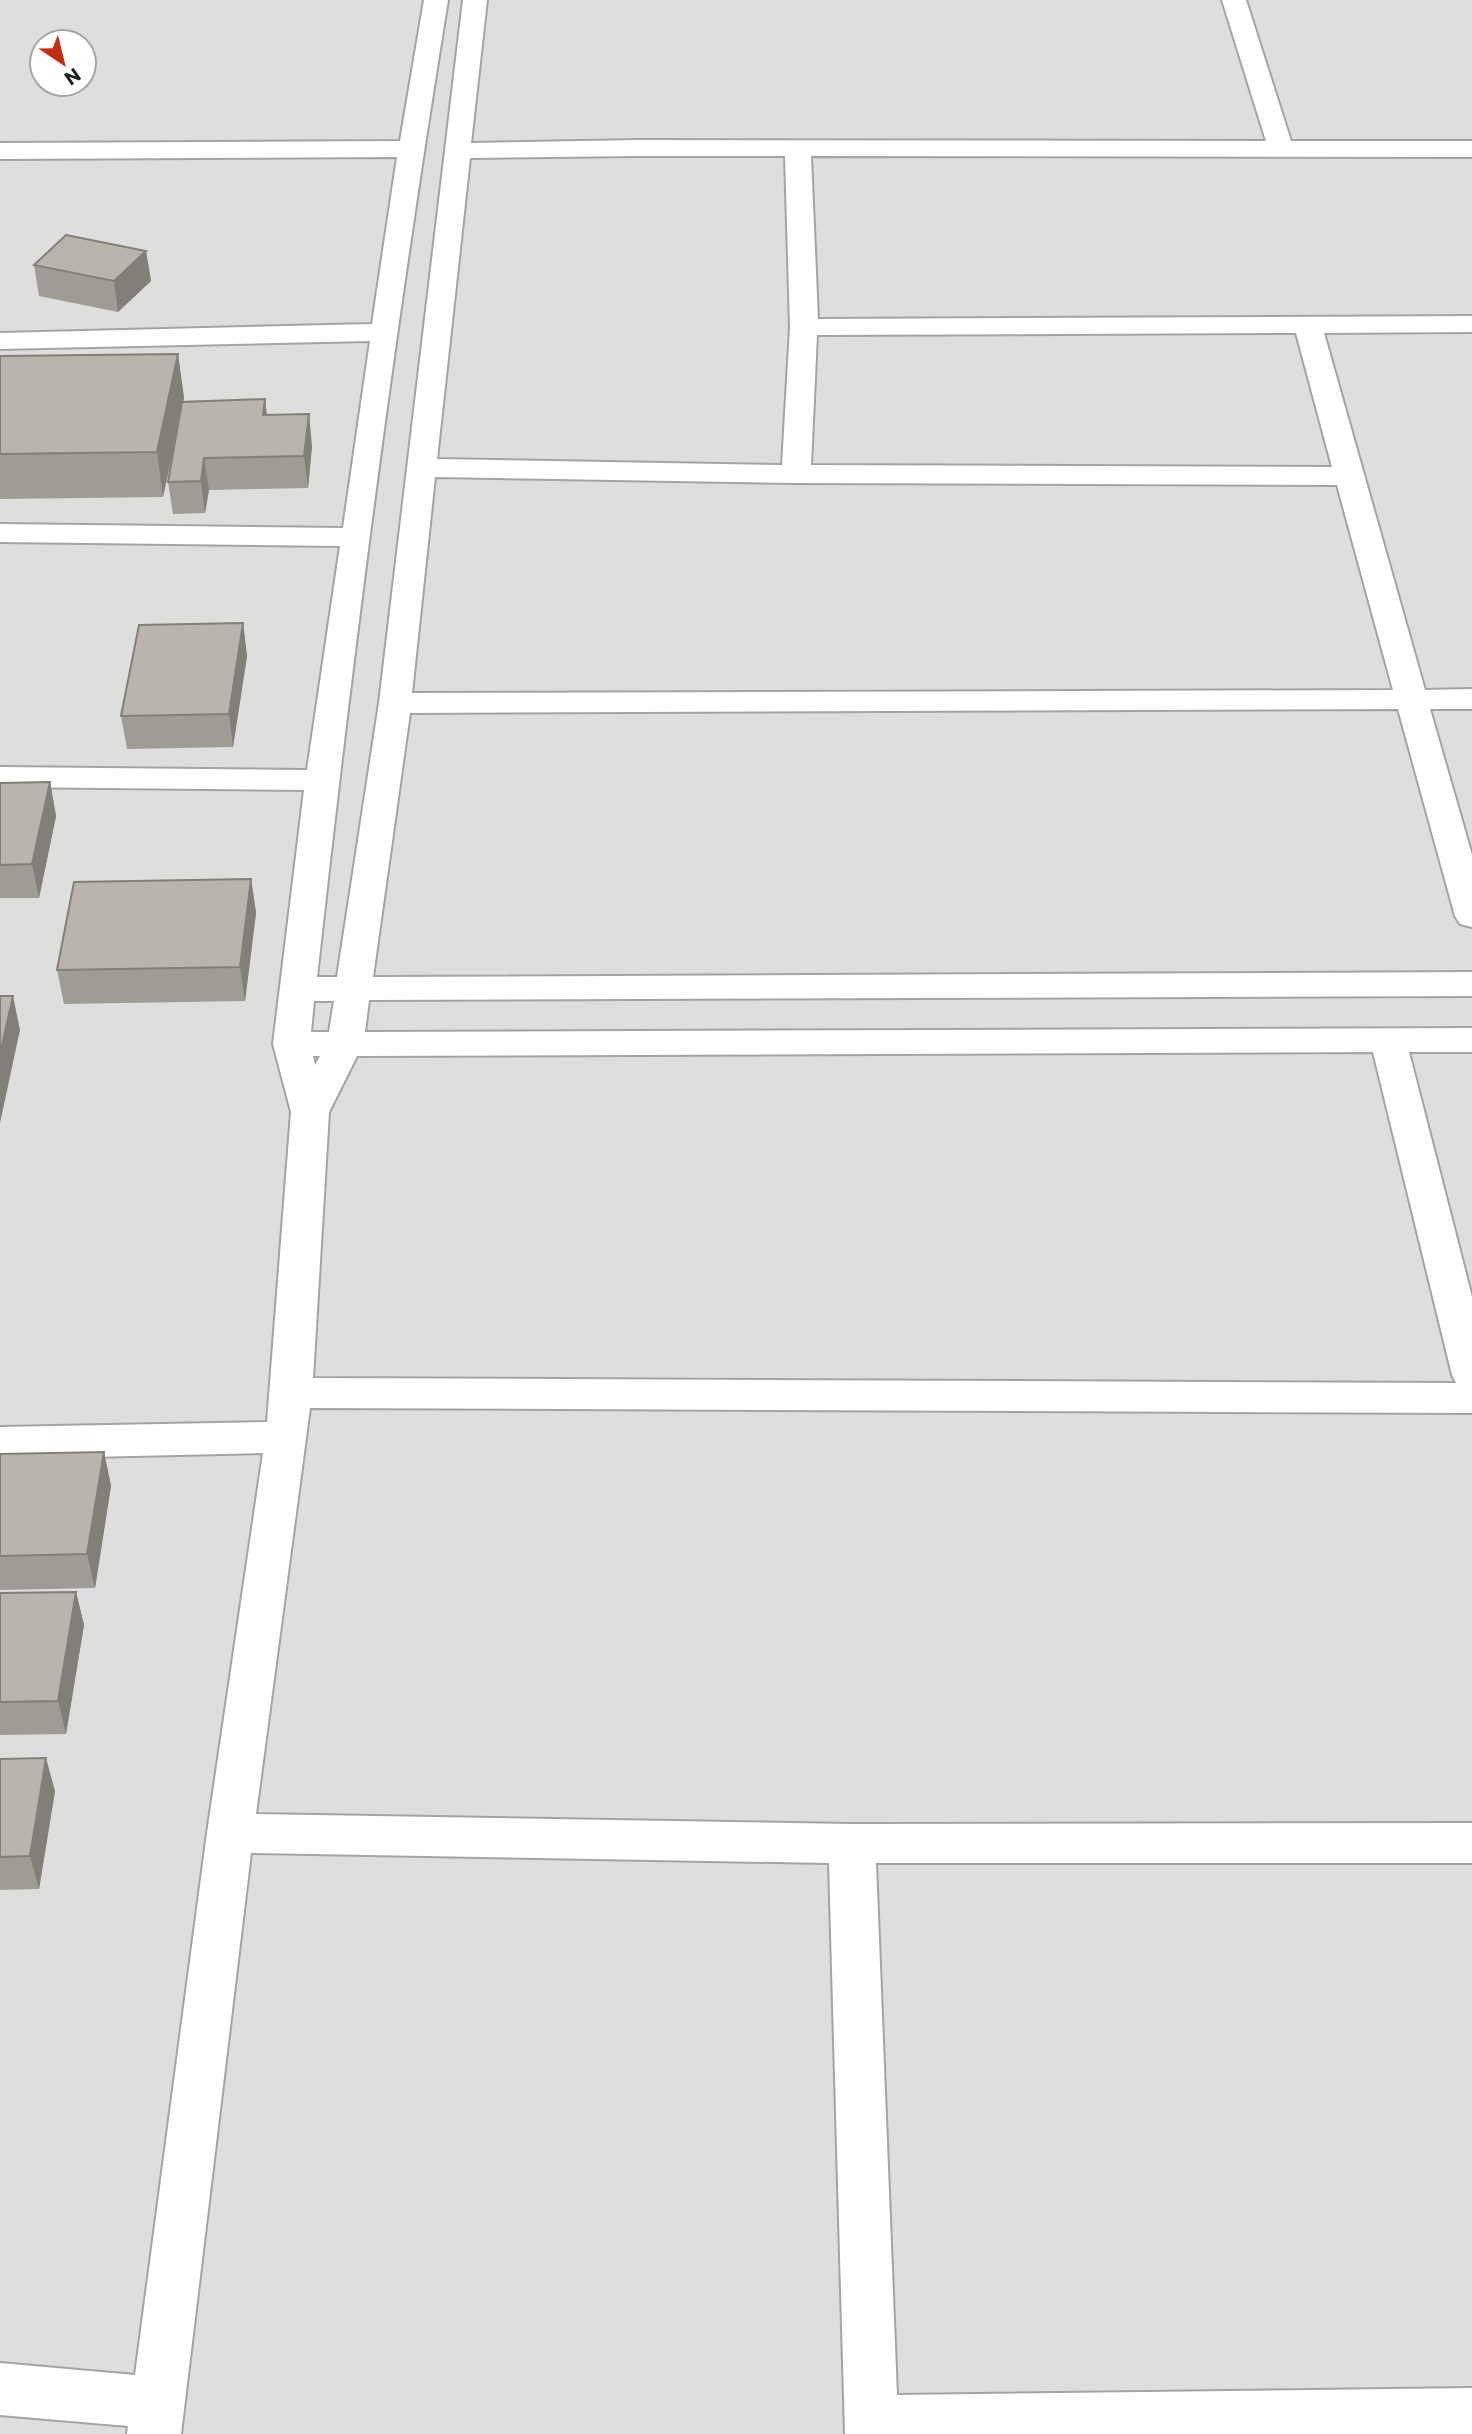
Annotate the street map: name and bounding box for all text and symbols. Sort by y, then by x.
north arrow [28,28,98,98]
text: N [61,64,85,91]

